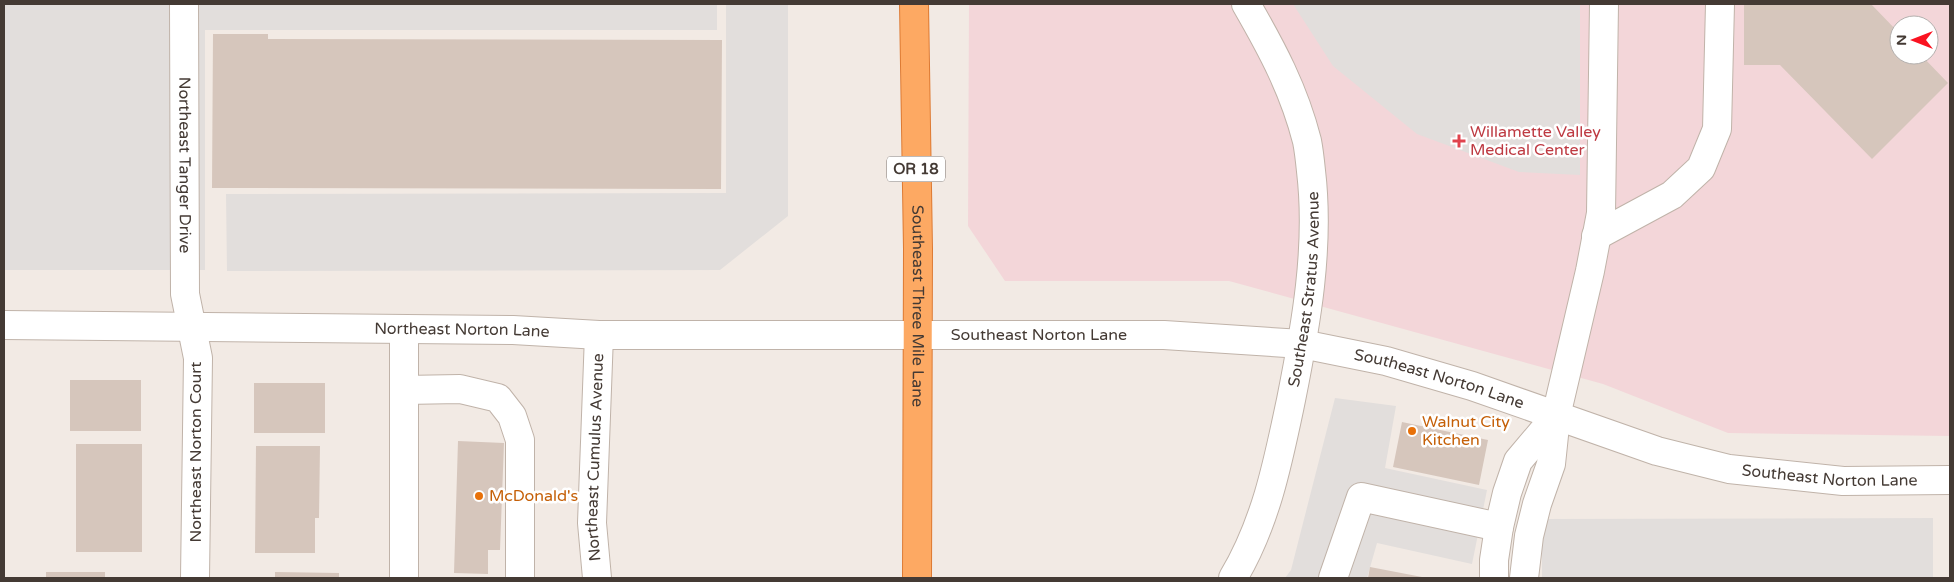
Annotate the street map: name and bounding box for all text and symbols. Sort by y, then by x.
north arrow [1889,15,1939,65]
text: N [1893,34,1910,46]
street label: Northeast Tanger Drive [174,77,195,253]
place label: Willamette Valley Medical Center [1470,122,1601,160]
marker: Willamette Valley Medical Center [1452,134,1466,148]
road number: OR 18 [887,156,945,182]
street label: Southeast Stratus Avenue [1284,191,1324,389]
street label: Southeast Three Mile Lane [907,205,928,407]
street label: Northeast Norton Lane [374,319,550,342]
street label: Southeast Norton Lane [951,325,1127,345]
street label: Southeast Norton Lane [1352,345,1527,413]
street label: Northeast Cumulus Avenue [582,353,608,562]
street label: Northeast Norton Court [186,362,206,542]
place label: Walnut City Kitchen [1422,412,1510,450]
marker: Walnut City Kitchen [1406,425,1418,437]
street label: Southeast Norton Lane [1741,460,1918,491]
place label: McDonald's [489,486,578,506]
marker: McDonald's [473,490,485,502]

